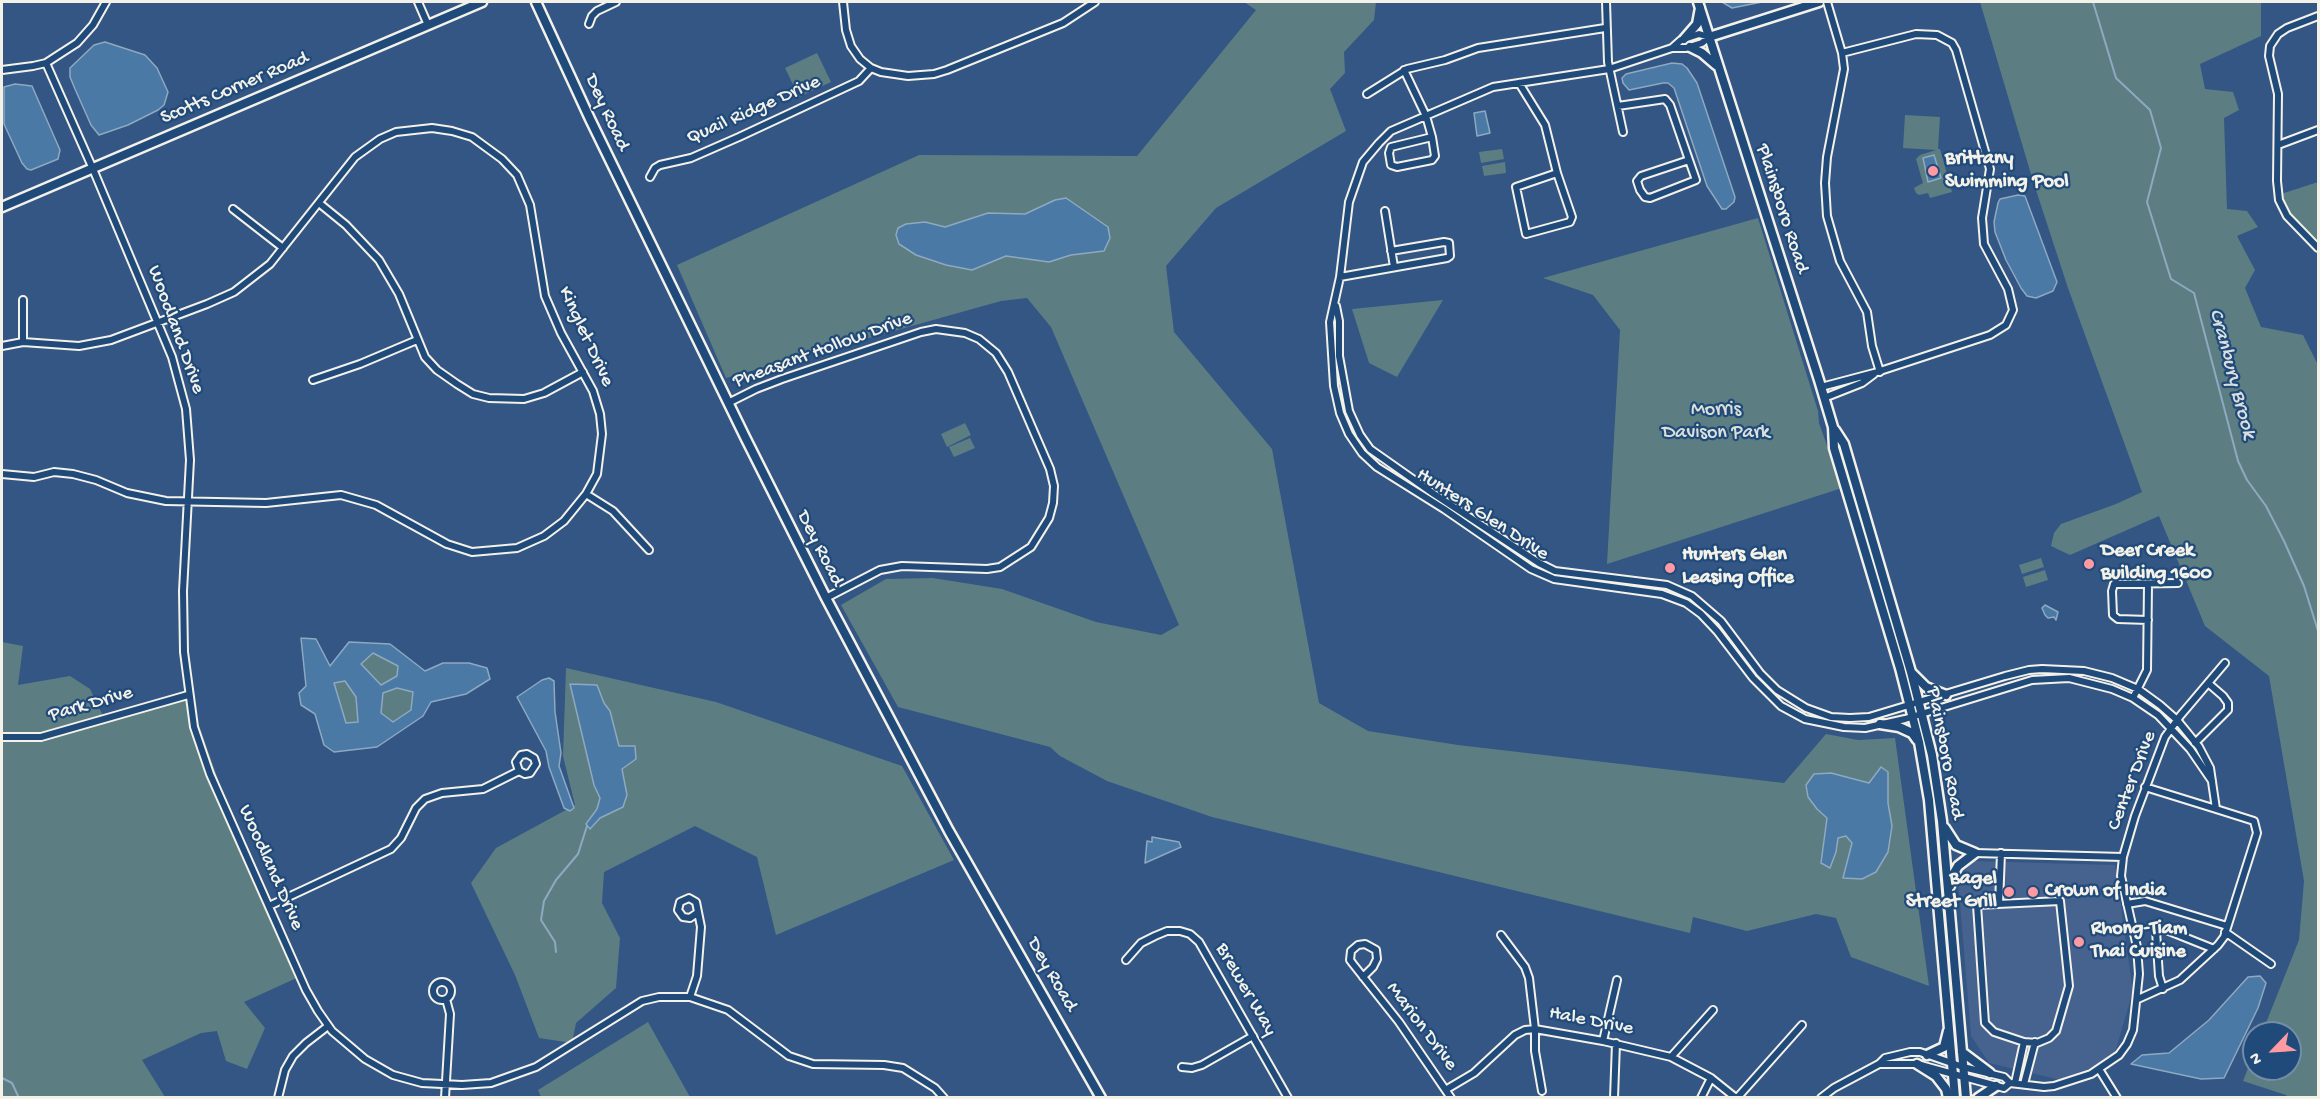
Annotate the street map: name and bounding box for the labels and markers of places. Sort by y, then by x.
place label: Brittany Swimming Pool [1945,148,2069,195]
marker: Brittany Swimming Pool [1926,164,1940,178]
place label: Deer Creek Building 1600 [2101,540,2212,587]
place label: Hunters Glen Leasing Office [1682,544,1794,591]
marker: Deer Creek Building 1600 [2082,557,2096,571]
marker: Hunters Glen Leasing Office [1663,561,1677,575]
place label: Bagel Street Grill [1906,868,1997,915]
place label: Crown of India [2045,880,2166,904]
marker: Bagel Street Grill [2002,885,2016,899]
marker: Crown of India [2026,885,2040,899]
place label: Rhong-Tiam Thai Cuisine [2091,918,2187,965]
marker: Rhong-Tiam Thai Cuisine [2072,935,2086,949]

